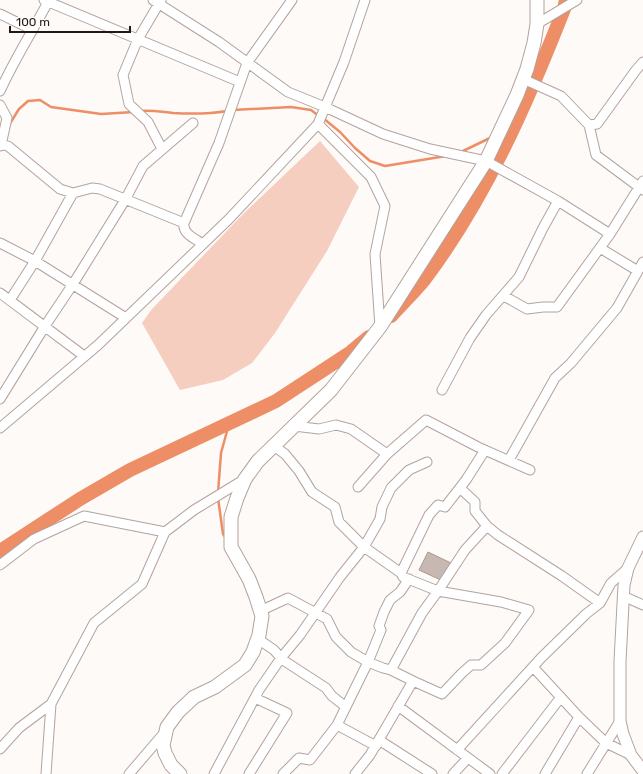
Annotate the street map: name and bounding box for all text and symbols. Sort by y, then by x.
scale bar [10,8,130,34]
text: 100 m [16,15,50,29]

